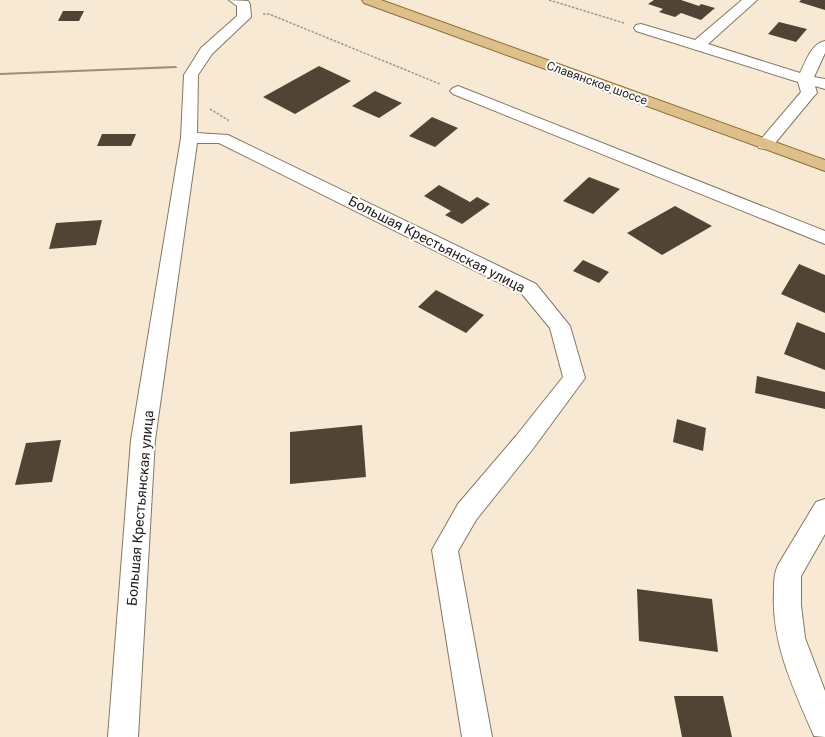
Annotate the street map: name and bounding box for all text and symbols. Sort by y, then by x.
street label: Славянское шоссе [545,58,649,108]
street label: Большая Крестьянская улица [346,192,528,296]
street label: Большая Крестьянская улица [123,410,157,606]

